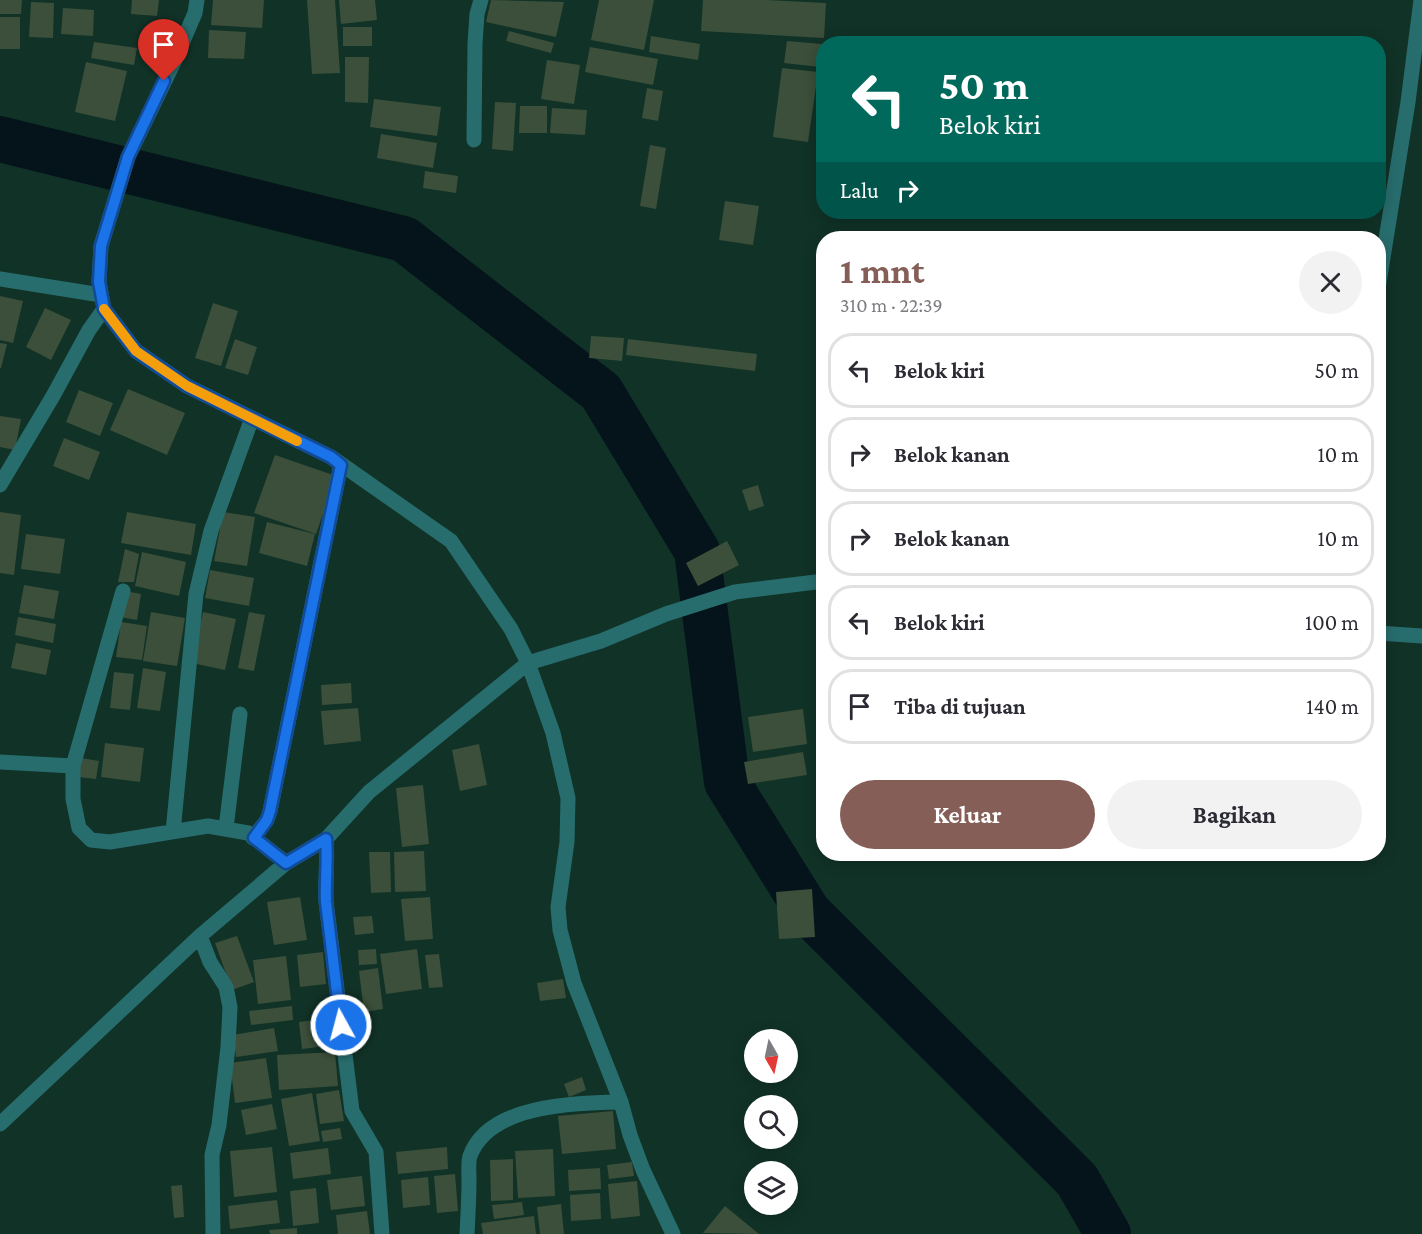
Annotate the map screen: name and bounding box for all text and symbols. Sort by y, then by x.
pin [138,19,189,81]
icon: arrive [147,28,180,61]
icon: left [840,60,918,138]
text: 50 m [939,61,1029,108]
text: Belok kiri [939,110,1041,140]
icon: right [891,174,924,207]
text: Lalu [840,178,879,203]
text: 1 mnt [840,251,925,291]
button: close [1299,251,1362,314]
text: 310 m · 22:39 [840,294,943,316]
icon: left [843,354,876,387]
text: Belok kiri [894,358,985,383]
text: 50 m [1314,358,1359,383]
icon: right [843,438,876,471]
text: Belok kanan [894,442,1010,467]
text: 10 m [1317,442,1359,467]
icon: right [843,522,876,555]
text: Belok kanan [894,526,1010,551]
text: 10 m [1317,526,1359,551]
icon: left [843,606,876,639]
text: Belok kiri [894,610,985,635]
text: 100 m [1305,610,1359,635]
icon: arrive [843,690,876,723]
text: Tiba di tujuan [894,694,1026,719]
text: 140 m [1306,694,1359,719]
button: Keluar [840,780,1095,849]
button: Bagikan [1107,780,1362,849]
position arrow [309,993,373,1057]
north arrow [744,1029,798,1083]
map controls [744,1029,798,1215]
button: search [744,1095,798,1149]
button: layers [744,1161,798,1215]

